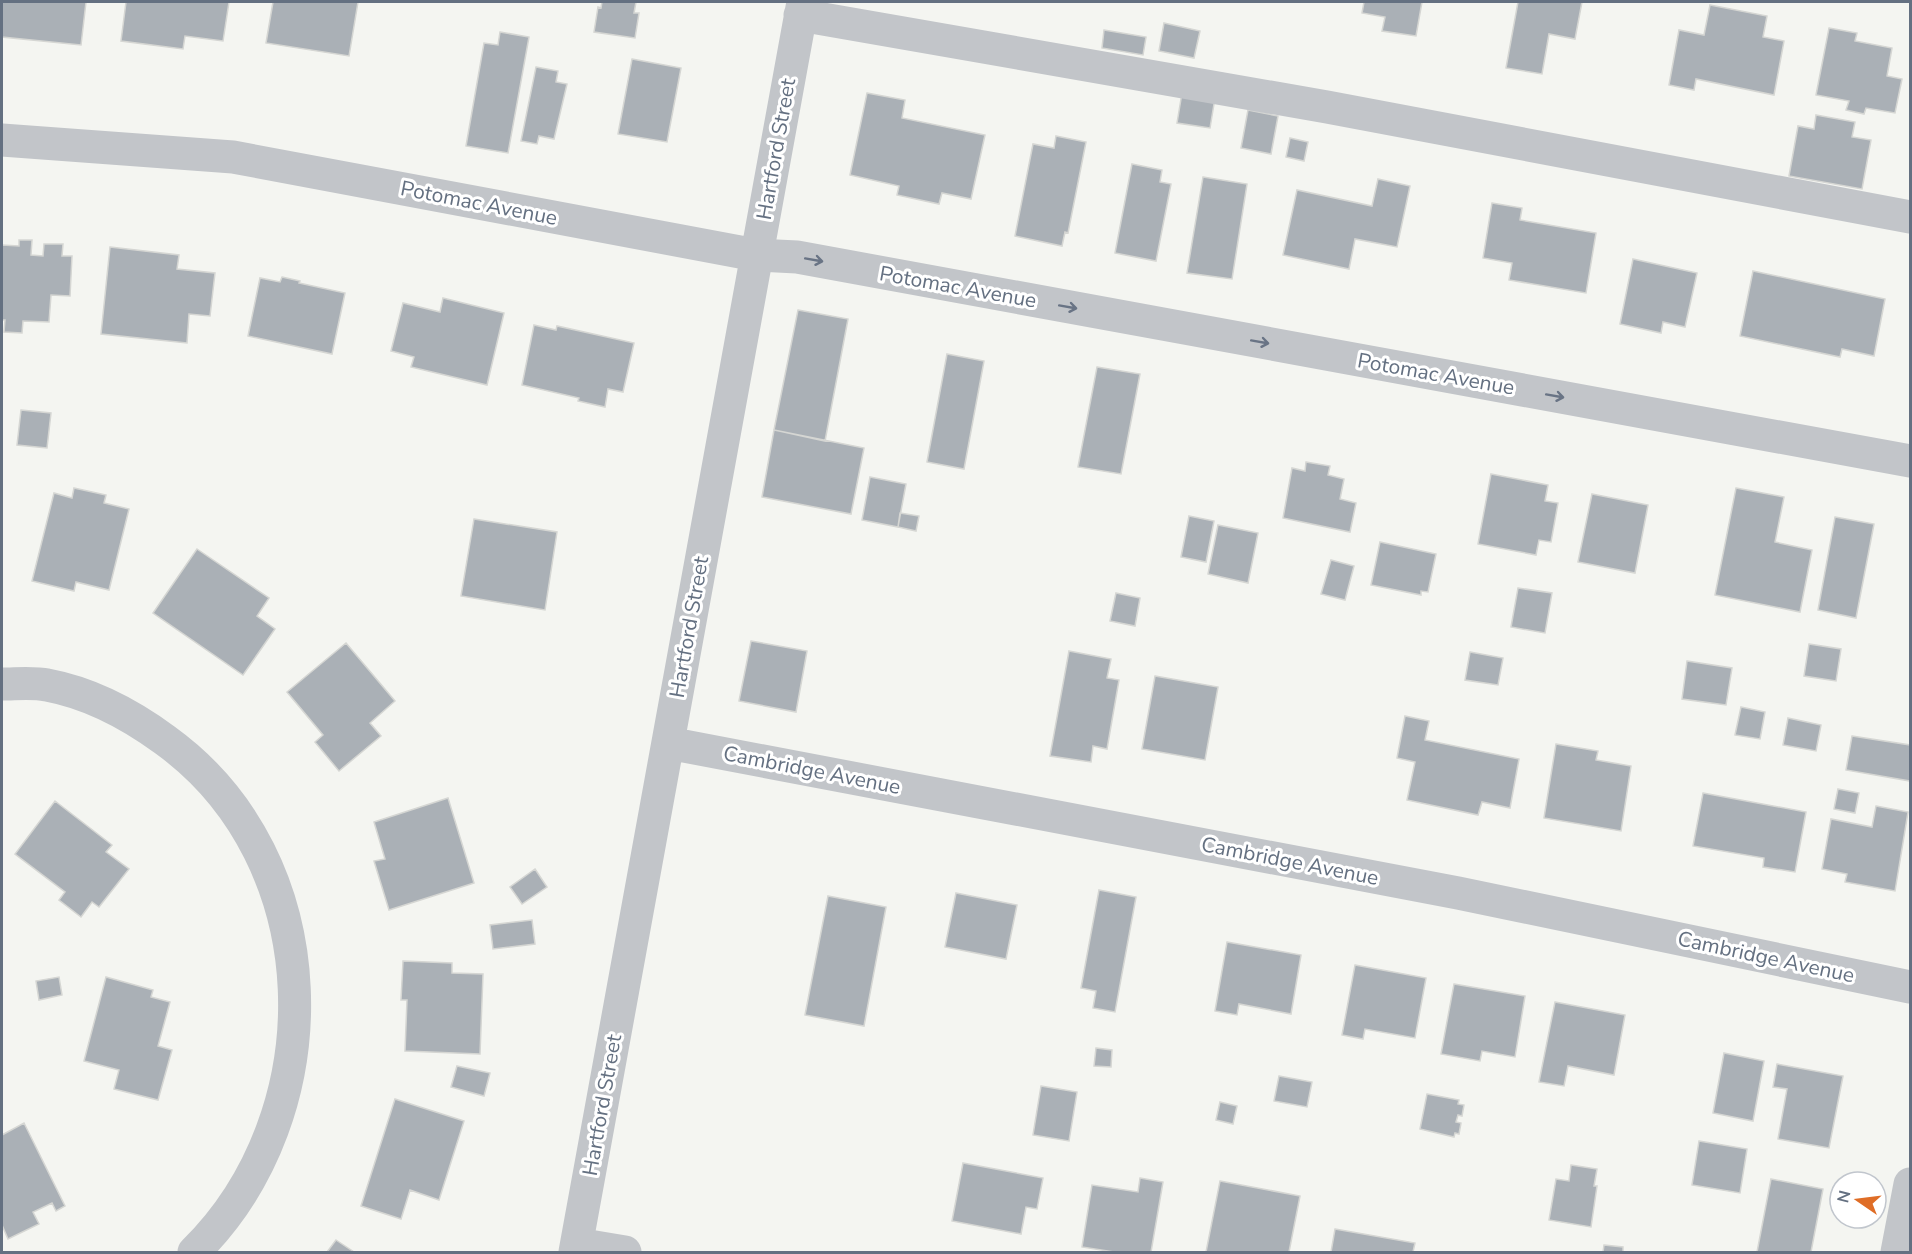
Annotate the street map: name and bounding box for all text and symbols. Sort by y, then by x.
street label: Hartford Street [750,75,802,222]
street label: Potomac Avenue [398,174,560,232]
one-way arrow [804,255,824,266]
street label: Potomac Avenue [877,259,1039,315]
one-way arrow [1058,302,1078,313]
one-way arrow [1250,337,1269,348]
street label: Potomac Avenue [1355,346,1517,402]
one-way arrow [1545,391,1564,402]
street label: Hartford Street [663,553,715,700]
street label: Cambridge Avenue [721,739,903,801]
street label: Cambridge Avenue [1199,830,1381,892]
street label: Cambridge Avenue [1675,925,1857,989]
street label: Hartford Street [576,1031,628,1178]
north arrow [1828,1170,1888,1230]
text: N [1832,1188,1857,1205]

